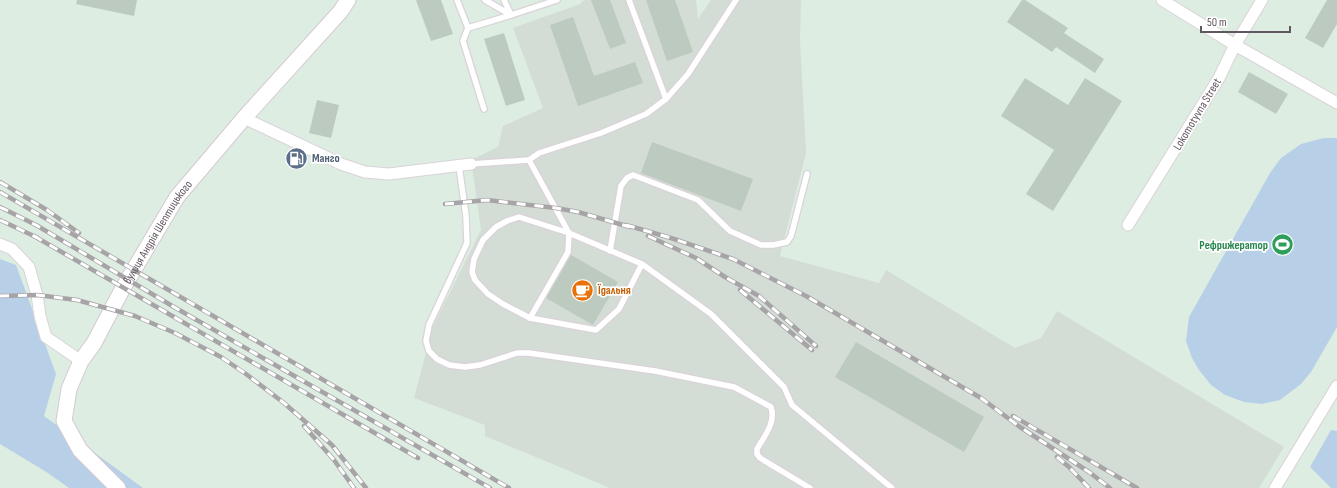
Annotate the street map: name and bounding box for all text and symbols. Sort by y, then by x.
scale bar [1201,8,1290,34]
text: 50 m [1207,15,1227,30]
street label: Lokomotyvna Street [1170,75,1225,153]
fuel station icon: Манго [283,145,309,171]
place label: Манго [312,151,340,166]
street label: вулиця Андрія Шептицького [120,177,196,287]
sports icon: Рефрижератор [1270,232,1296,258]
place label: Рефрижератор [1199,238,1268,253]
cafe icon: Їдальня [569,277,595,303]
place label: Їдальня [597,283,631,298]

